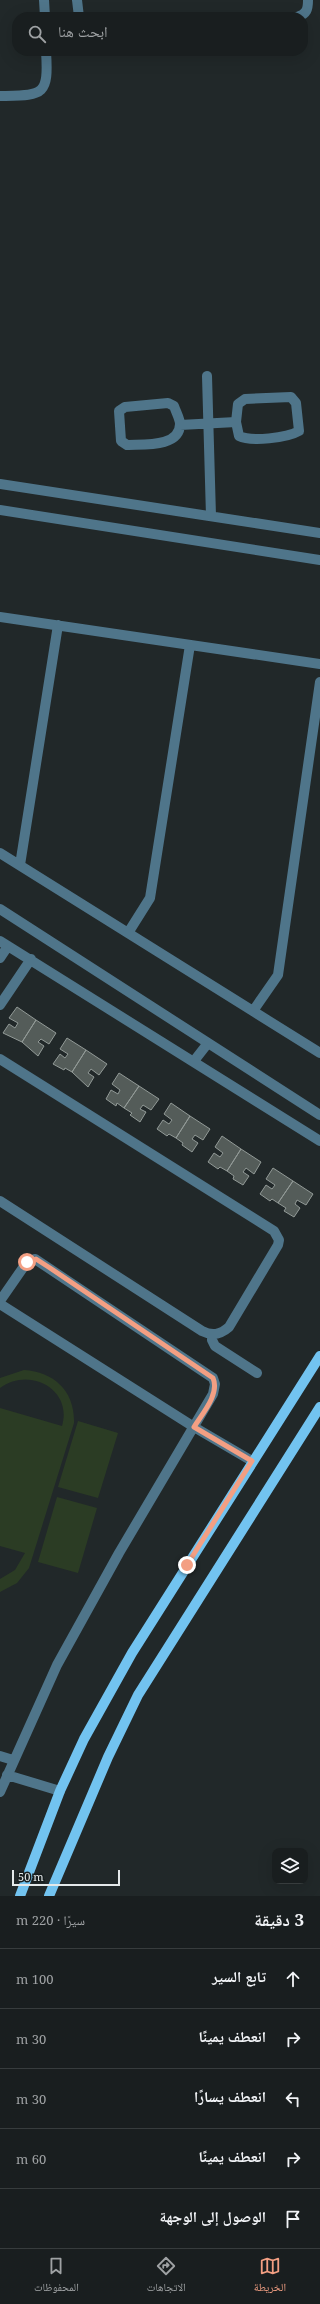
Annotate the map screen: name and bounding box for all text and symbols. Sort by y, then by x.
search box [12,12,308,56]
text: ابحث هنا [58,21,108,41]
icon: search [26,23,48,45]
route start [18,1253,36,1271]
route end [178,1556,196,1574]
map controls [272,1848,308,1884]
button: layers [272,1848,308,1884]
scale bar [12,1868,120,1887]
text: 50 m [18,1869,44,1884]
text: 3 دقيقة [254,1908,304,1931]
text: سيرًا · 220 m [16,1911,85,1929]
text: تابع السير [212,1966,266,1986]
icon: ahead [282,1968,304,1990]
text: 100 m [16,1970,54,1988]
text: انعطف يمينًا [198,2026,266,2046]
icon: right [282,2028,304,2050]
text: 30 m [16,2030,46,2048]
text: انعطف يسارًا [194,2086,266,2106]
icon: left [282,2088,304,2110]
text: 30 m [16,2090,46,2108]
text: انعطف يمينًا [198,2146,266,2166]
icon: right [282,2148,304,2170]
text: 60 m [16,2150,46,2168]
text: الوصول إلى الوجهة [160,2206,266,2226]
icon: arrive [282,2208,304,2230]
tab: المحفوظات [34,2255,79,2298]
tab: الاتجاهات [147,2255,186,2298]
tab: الخريطة [254,2255,286,2298]

